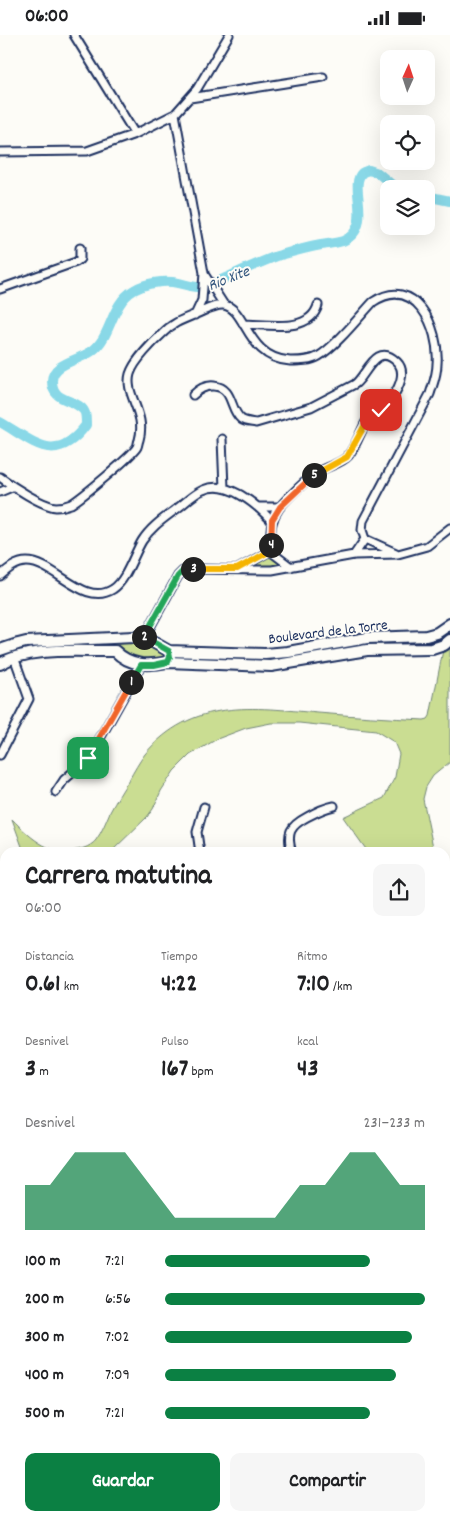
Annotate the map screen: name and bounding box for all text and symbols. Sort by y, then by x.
text: 06:00 [25,4,69,31]
north arrow [380,50,435,105]
map controls [380,50,435,235]
button: locate [380,115,435,170]
button: layers [380,180,435,235]
water label: Rio Xite [205,260,254,298]
pin [360,389,402,431]
icon: check [367,396,395,424]
pin: 5 [302,463,326,487]
text: 5 [311,465,318,485]
pin: 4 [258,533,284,557]
text: 4 [269,535,274,555]
pin: 3 [180,557,206,581]
text: 3 [190,559,197,579]
street label: Boulevard de la Torre [267,615,389,651]
pin: 2 [132,625,156,649]
text: 2 [141,627,148,647]
pin: 1 [118,669,144,695]
text: 1 [130,672,133,692]
pin [67,737,109,779]
icon: arrive [74,744,102,772]
text: Carrera matutina [25,858,211,898]
button: share [373,864,425,916]
text: 06:00 [25,897,62,920]
text: Distancia [25,947,74,967]
text: Tiempo [161,947,198,967]
text: Ritmo [297,947,327,967]
text: 0.61 [25,967,61,1003]
text: 4:22 [161,967,197,1003]
text: 7:10 [297,967,330,1003]
text: km [61,977,79,997]
text: /km [330,977,352,997]
text: Desnivel [25,1032,69,1052]
text: Pulso [161,1032,189,1052]
text: kcal [297,1032,318,1052]
text: 3 [25,1052,36,1088]
text: 167 [161,1052,188,1088]
text: 43 [297,1052,318,1088]
text: m [36,1062,49,1082]
text: bpm [188,1062,214,1082]
text: Desnivel [25,1112,75,1135]
text: 231–233 m [364,1112,425,1135]
text: 100 m [25,1250,61,1273]
text: 7:21 [105,1250,124,1273]
text: 200 m [25,1288,64,1311]
text: 6:56 [105,1288,131,1311]
text: 300 m [25,1326,64,1349]
text: 7:02 [105,1326,130,1349]
text: 400 m [25,1364,64,1387]
text: 7:09 [105,1364,130,1387]
text: 500 m [25,1402,65,1425]
text: 7:21 [105,1402,124,1425]
button: Guardar [25,1453,220,1511]
button: Compartir [230,1453,425,1511]

